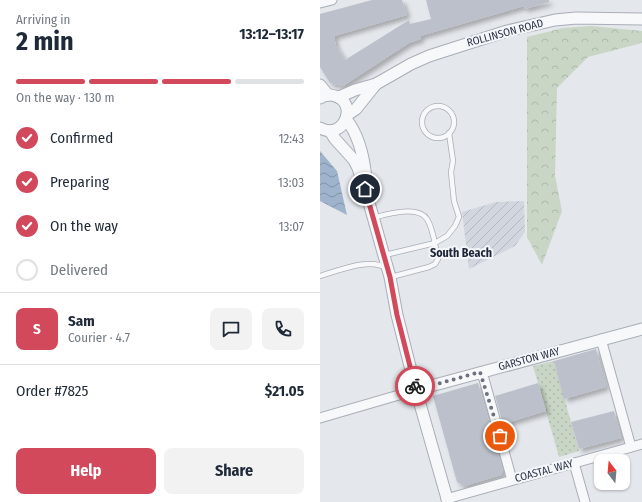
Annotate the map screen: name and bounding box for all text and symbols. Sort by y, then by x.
text: Arriving in [16,12,70,27]
street label: ROLLINSON ROAD [465,17,545,49]
text: 13:12–13:17 [239,25,304,43]
text: 2 min [16,26,74,57]
text: On the way · 130 m [16,90,115,105]
icon: check [16,127,38,149]
text: Confirmed [50,129,113,147]
text: 12:43 [279,131,304,146]
icon: check [16,171,38,193]
pin [348,172,382,206]
text: Preparing [50,173,109,191]
text: 13:03 [278,175,304,190]
icon: home [354,178,376,200]
icon: check [16,215,38,237]
text: On the way [50,217,118,235]
text: 13:07 [279,219,304,234]
district label: South Beach [430,246,492,260]
text: Delivered [50,261,108,279]
button: chat [210,308,252,350]
button: phone [262,308,304,350]
text: Sam [68,312,95,330]
text: S [33,320,41,338]
text: Courier · 4.7 [68,330,130,345]
street label: GARSTON WAY [497,344,562,373]
courier [395,366,435,406]
icon: bike [404,375,426,397]
text: Order #7825 [16,382,88,400]
text: $21.05 [265,382,304,400]
pin [483,419,517,453]
icon: bag [489,425,511,447]
button: Help [16,448,156,494]
button: Share [164,448,304,494]
north arrow [594,454,630,490]
map controls [594,454,630,490]
street label: COASTAL WAY [513,457,575,485]

